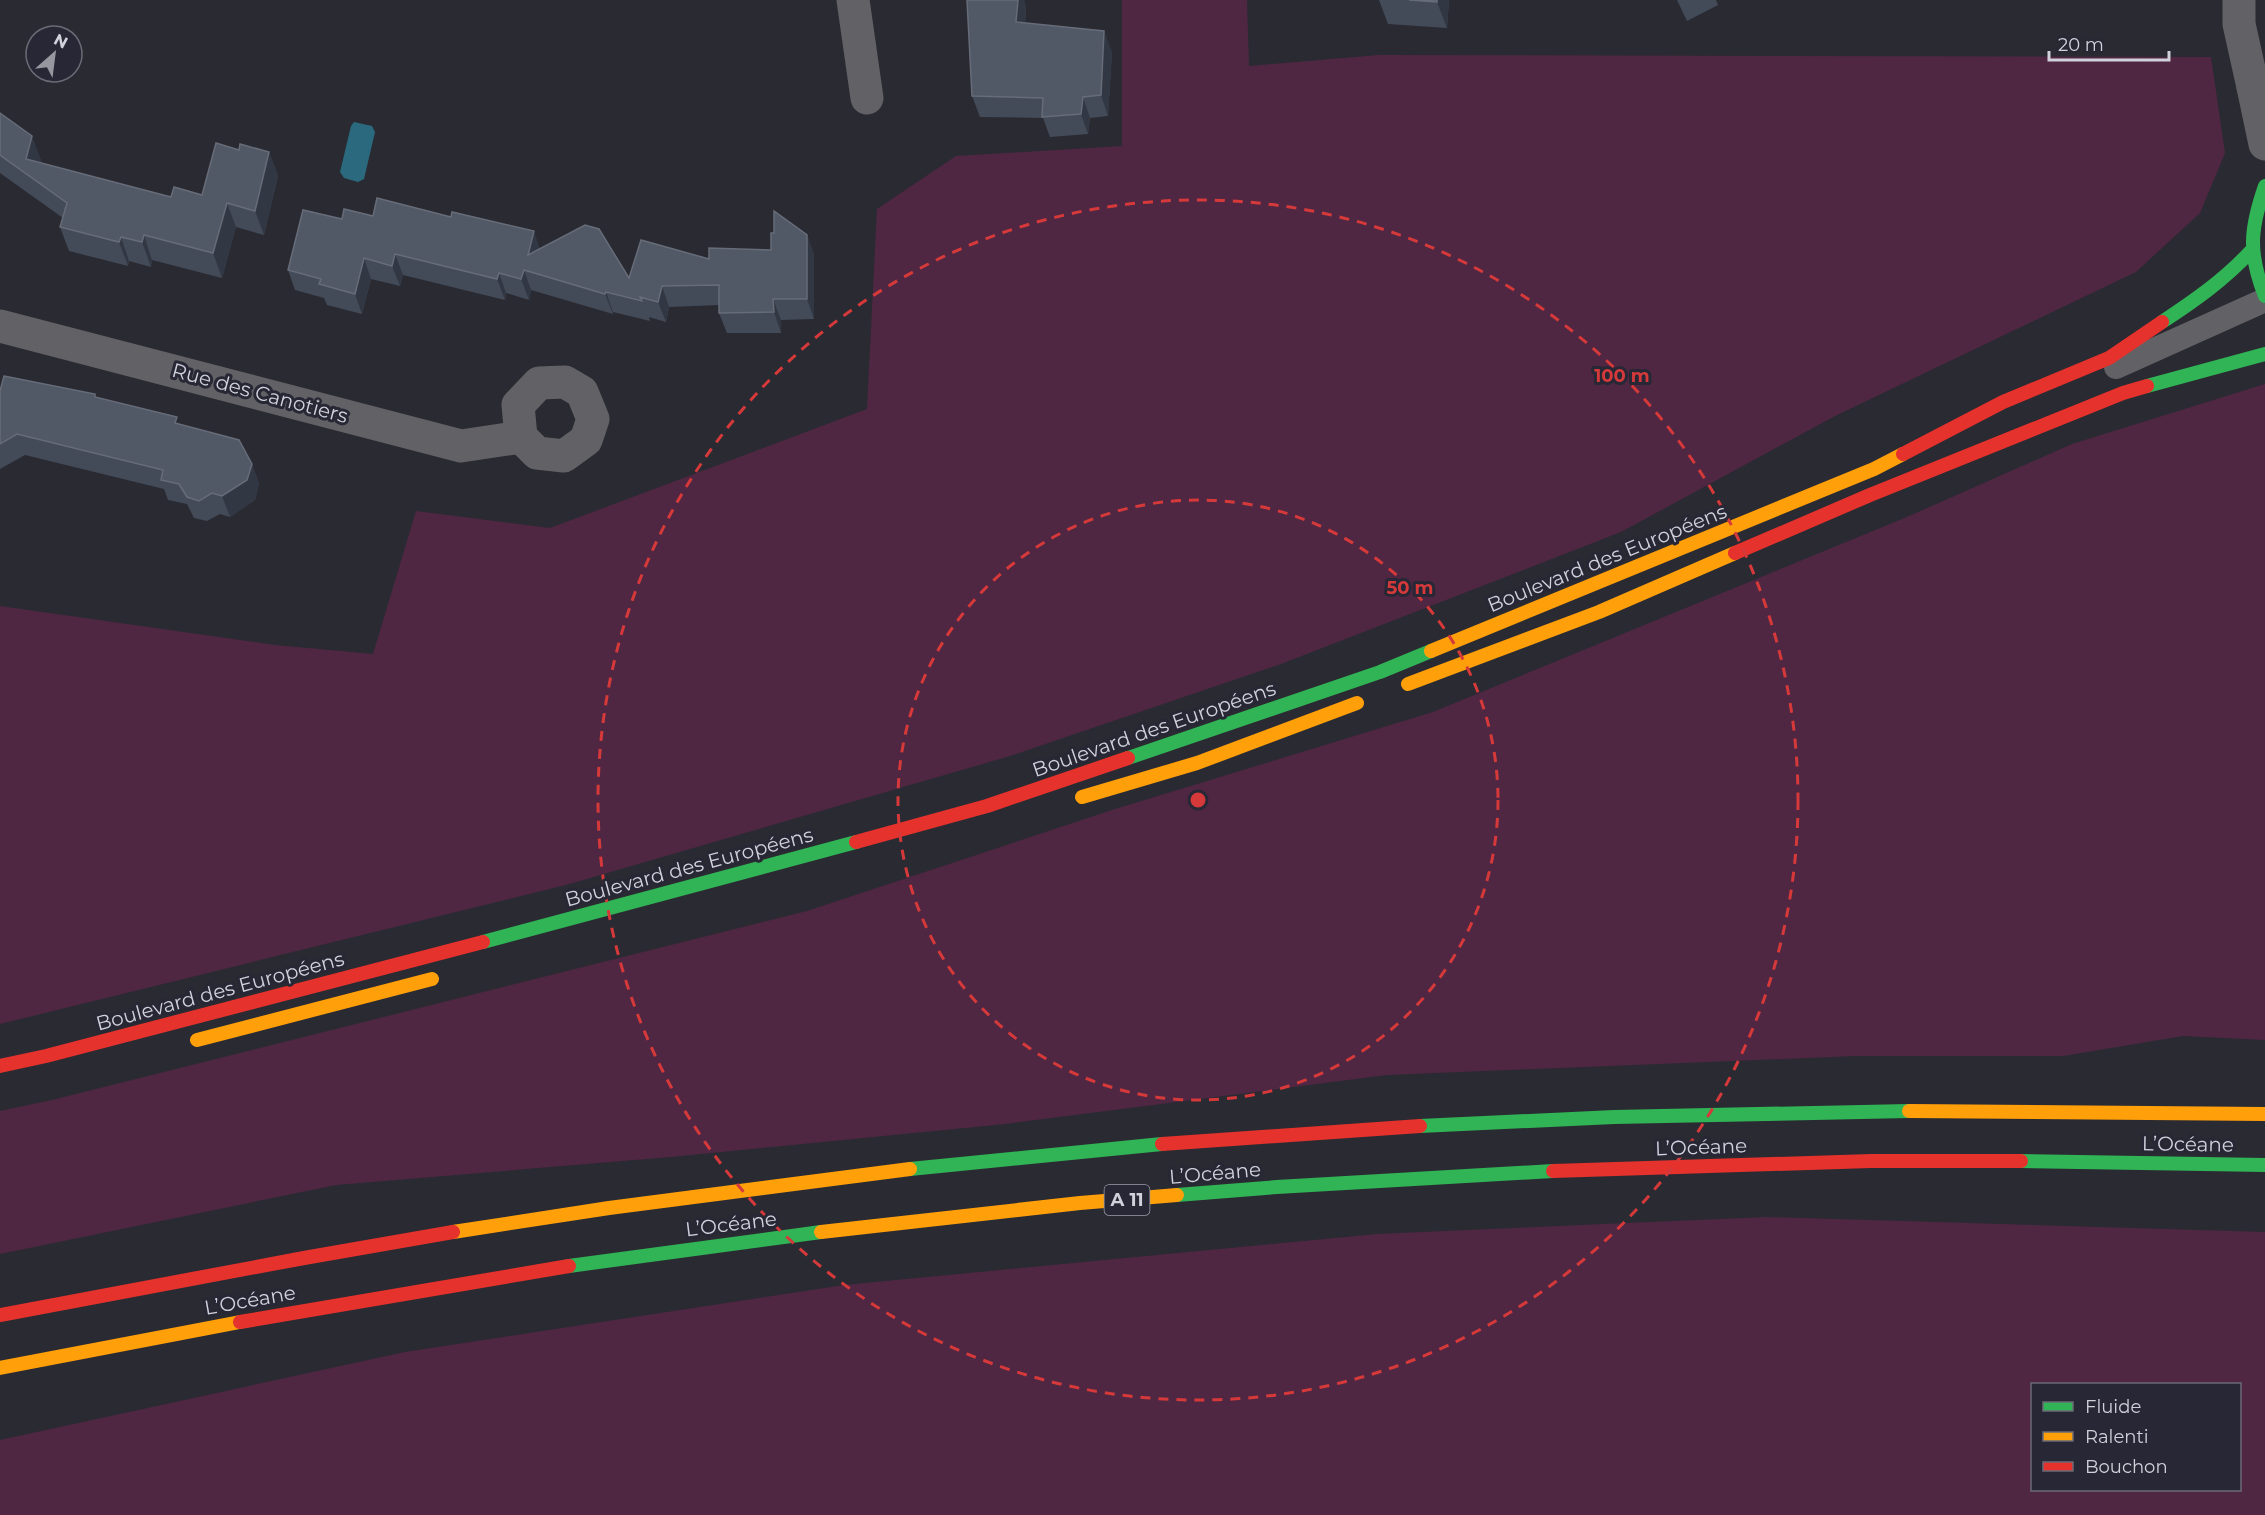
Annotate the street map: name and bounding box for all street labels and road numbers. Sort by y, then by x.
street label: Rue des Canotiers [169,358,351,428]
street label: Boulevard des Européens [1484,499,1730,617]
street label: Boulevard des Européens [1029,676,1279,782]
street label: Boulevard des Européens [562,822,816,912]
street label: Boulevard des Européens [93,946,347,1036]
street label: L’Océane [2142,1131,2234,1157]
street label: L’Océane [1655,1133,1747,1161]
street label: L’Océane [1168,1157,1262,1189]
road number: A 11 [1104,1185,1150,1215]
street label: L’Océane [684,1206,778,1242]
street label: L’Océane [203,1280,297,1320]

